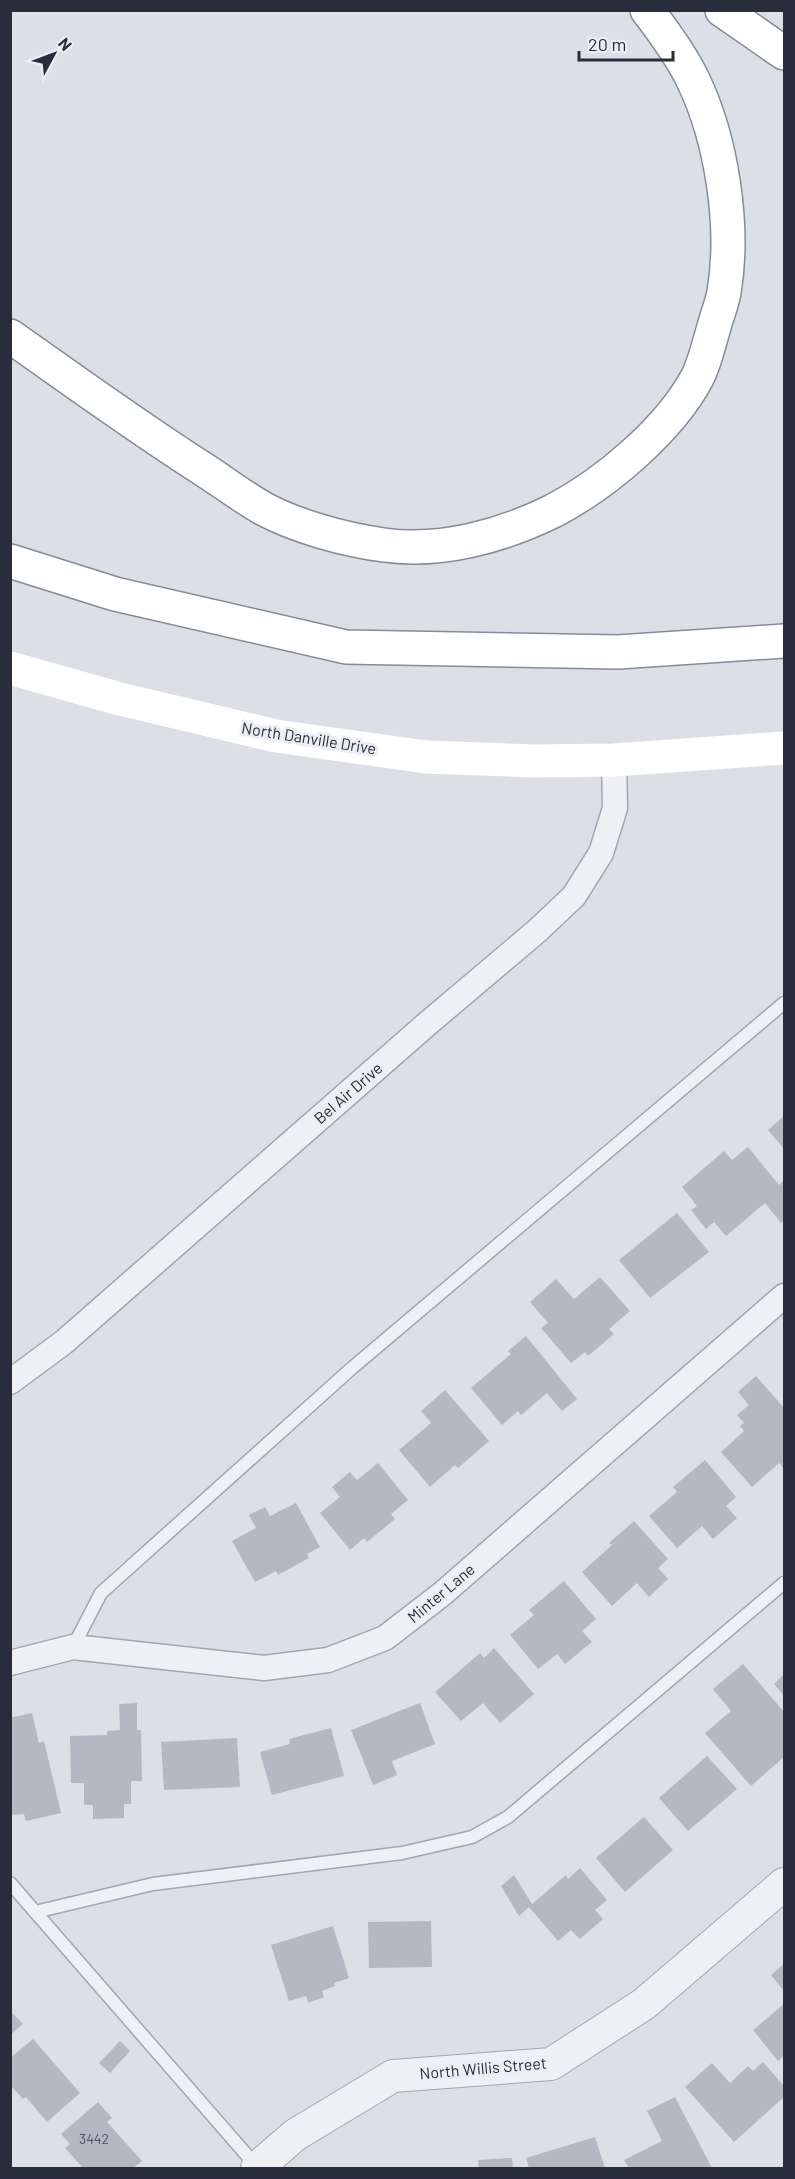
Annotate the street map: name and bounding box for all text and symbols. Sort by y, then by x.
north arrow [24,24,84,84]
scale bar [579,24,674,62]
text: 20 m [588,33,626,55]
text: N [55,34,76,54]
street label: North Danville Drive [240,717,378,758]
street label: Bel Air Drive [310,1058,386,1127]
street label: Minter Lane [403,1559,478,1626]
street label: North Willis Street [419,2052,547,2083]
house number: 3442 [79,2130,109,2147]

